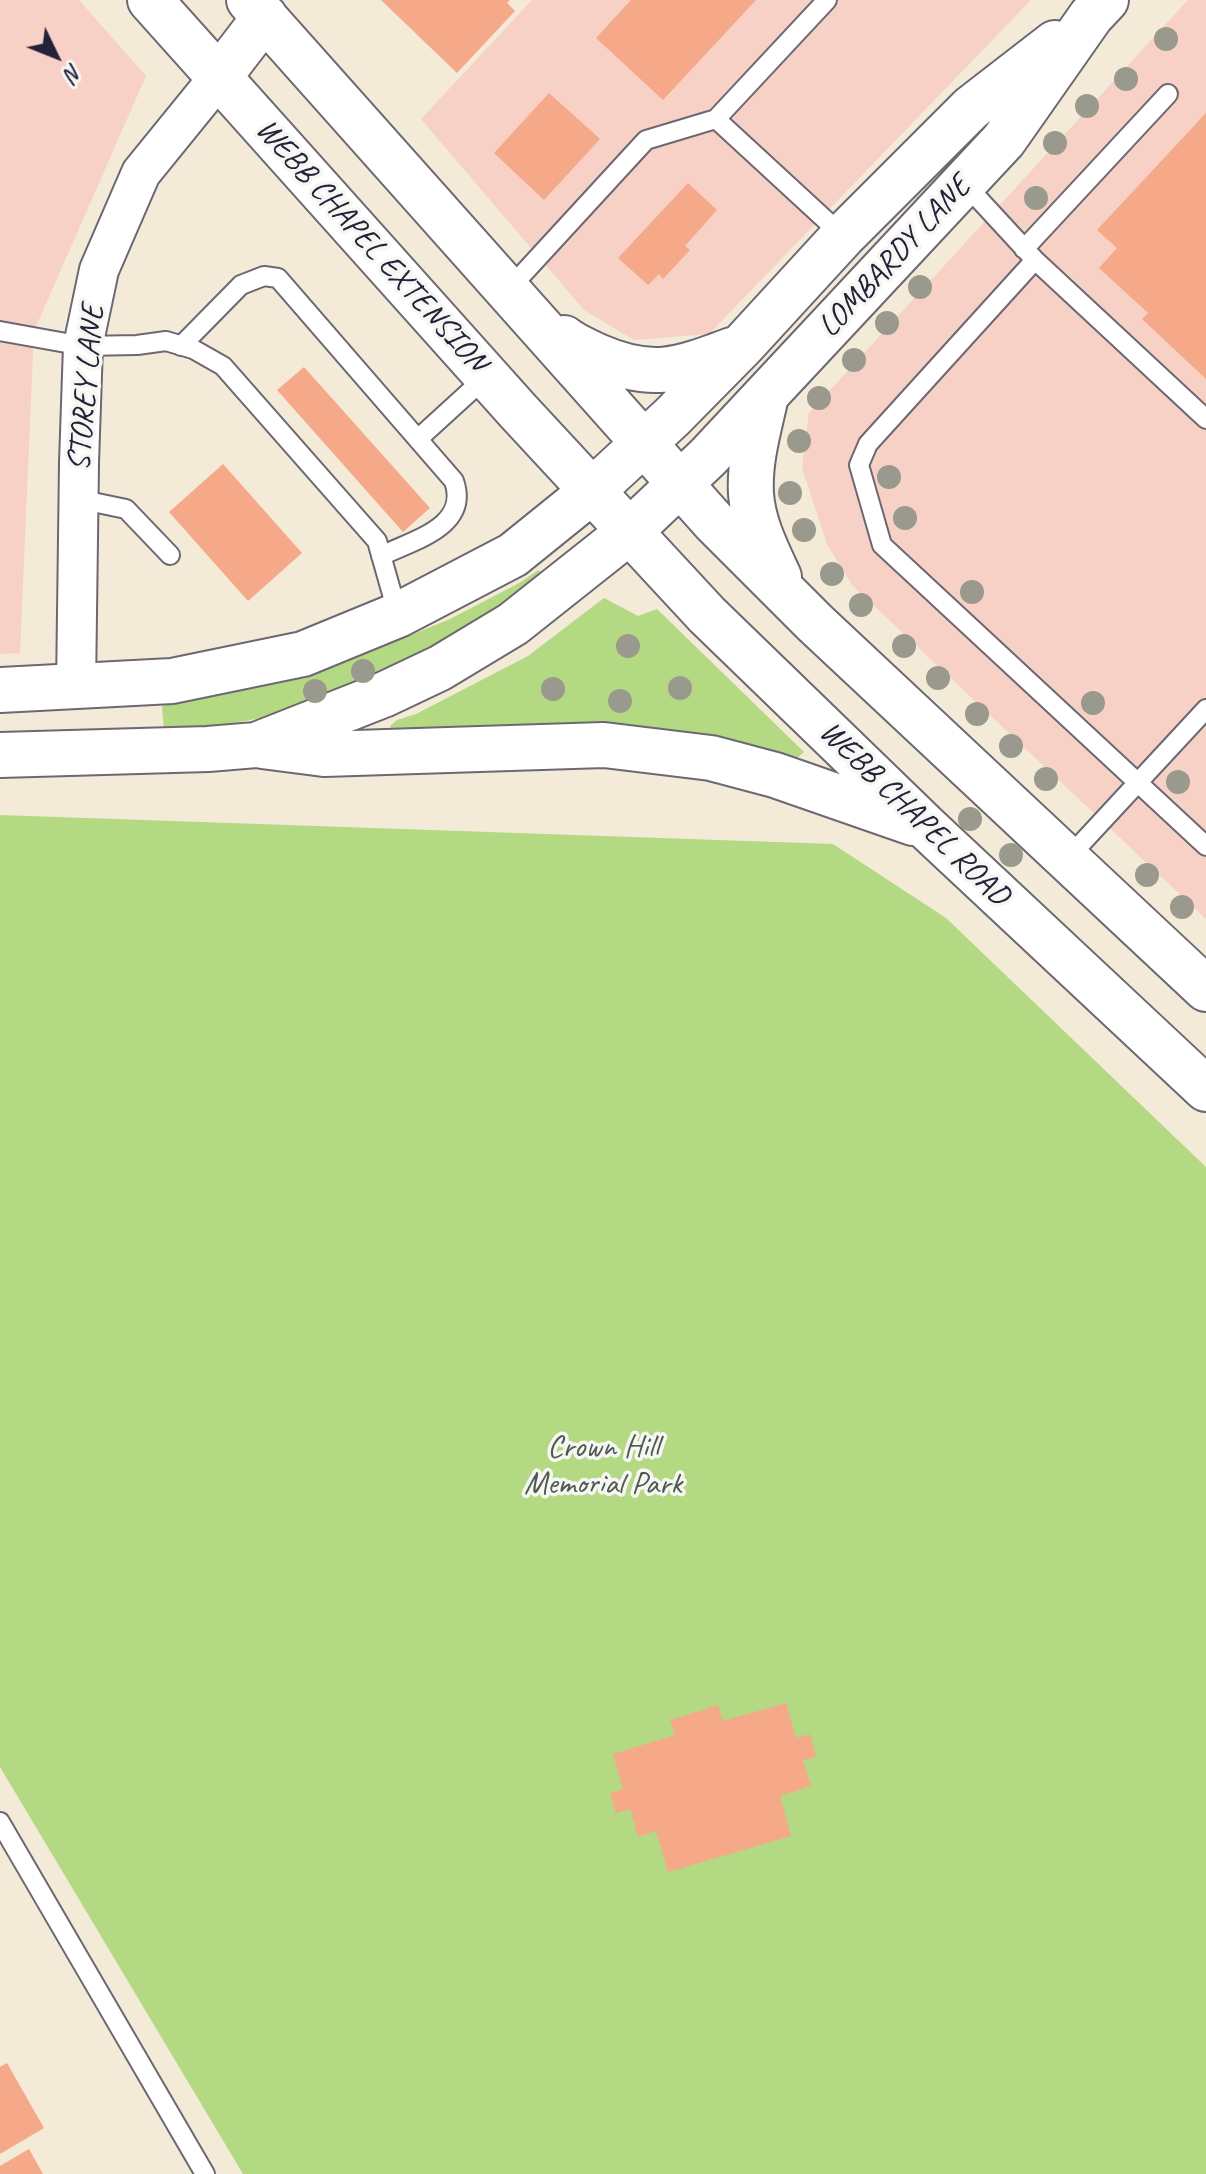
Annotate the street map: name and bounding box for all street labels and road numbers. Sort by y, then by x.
street label: WEBB CHAPEL EXTENSION [247,111,495,381]
street label: LOMBARDY LANE [811,168,979,346]
street label: STOREY LANE [61,303,113,473]
street label: WEBB CHAPEL ROAD [811,713,1017,915]

